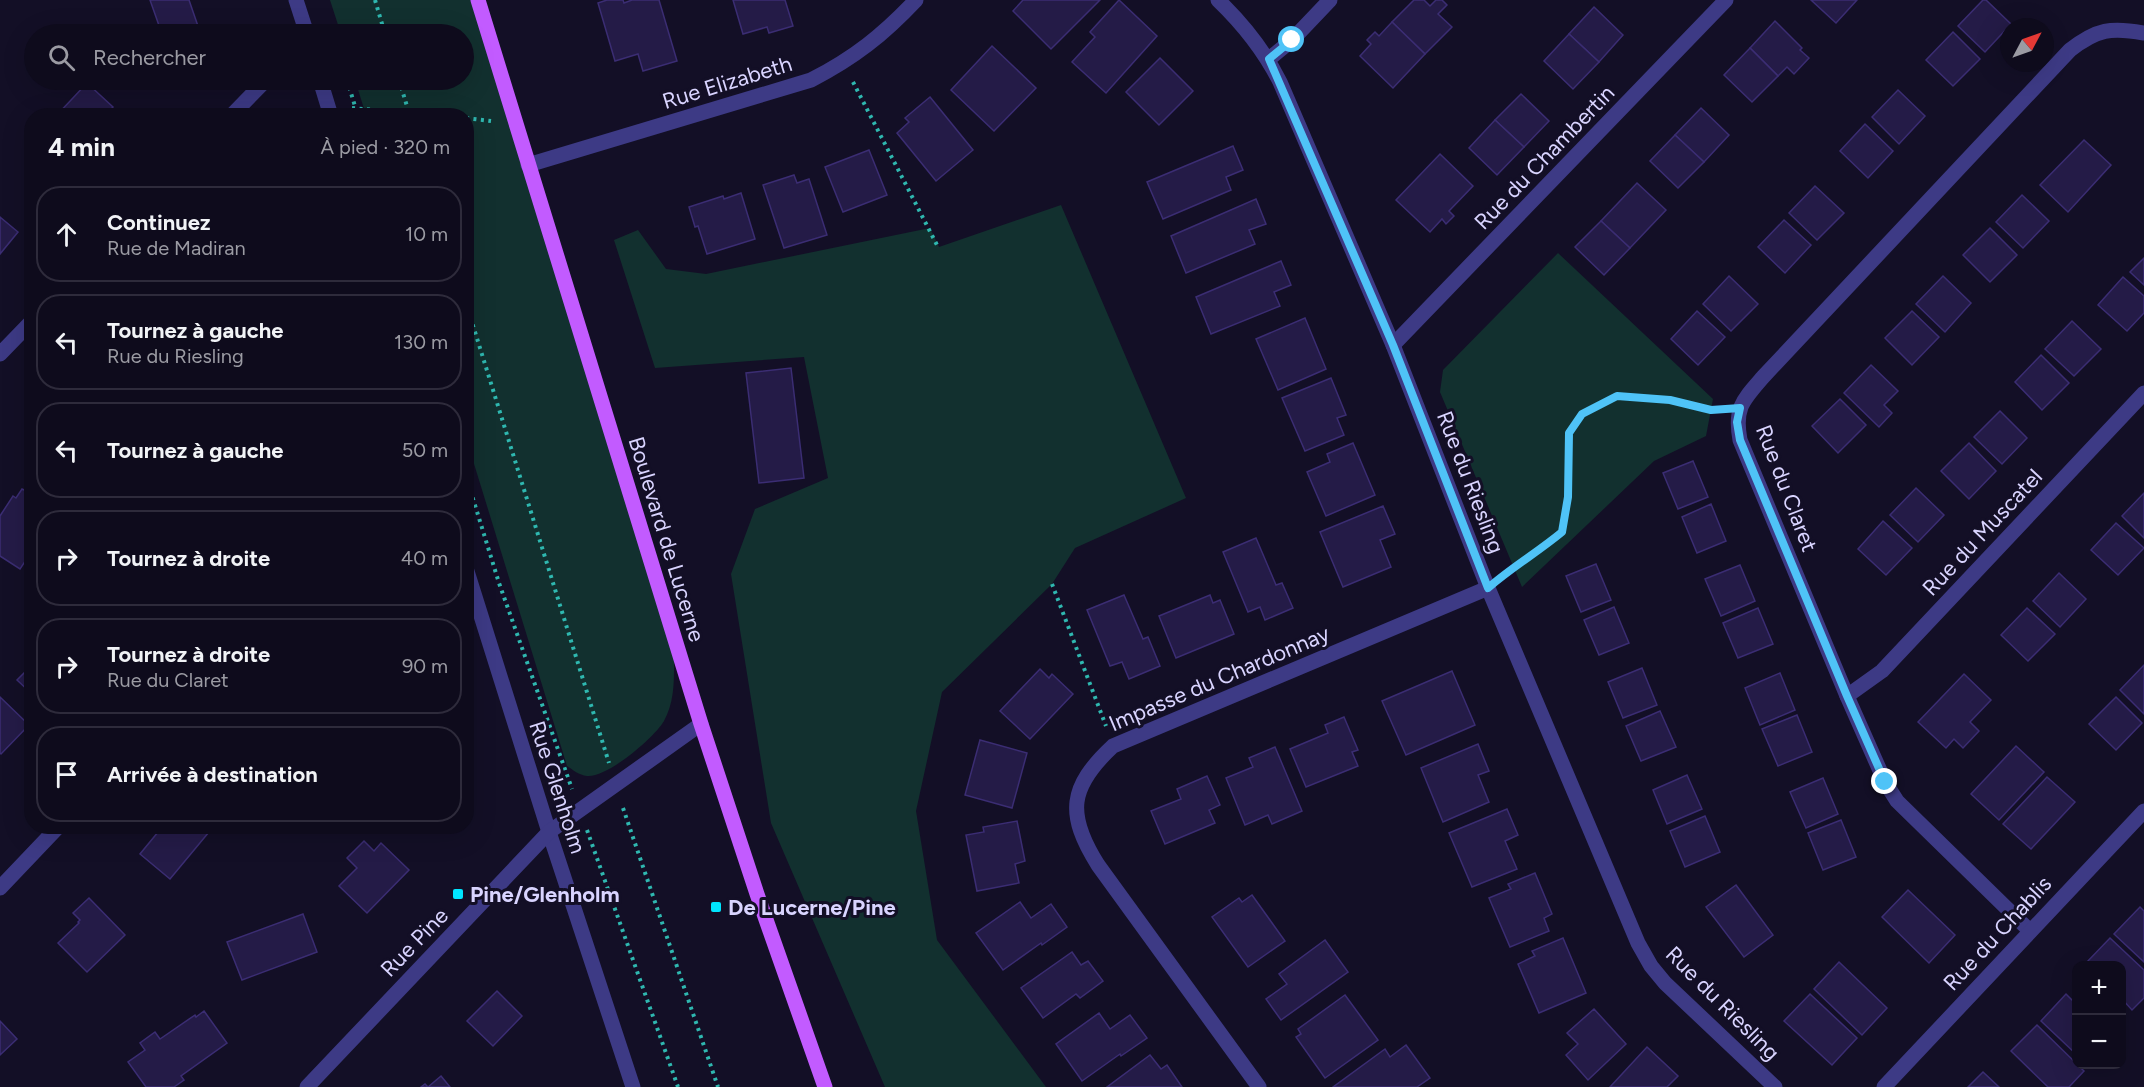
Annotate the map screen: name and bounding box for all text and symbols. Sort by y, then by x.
north arrow [2000,18,2054,72]
search box [24,24,474,90]
route start [1278,26,1304,52]
icon: search [45,41,78,74]
text: Rechercher [93,44,206,71]
street label: Rue Elizabeth [659,50,795,115]
street label: Rue du Chambertin [1469,80,1620,235]
text: 4 min [48,131,115,163]
text: À pied · 320 m [321,135,450,159]
text: Continuez [107,209,211,236]
icon: ahead [50,218,83,251]
text: 10 m [405,222,448,246]
text: Rue de Madiran [107,236,246,260]
text: Tournez à gauche [107,317,283,344]
icon: left [50,326,83,359]
text: 130 m [394,330,448,354]
text: Rue du Riesling [107,344,244,368]
street label: Rue du Riesling [1431,407,1510,557]
street label: Rue du Claret [1750,421,1823,555]
street label: Boulevard de Lucerne [622,433,711,645]
icon: left [50,434,83,467]
text: Tournez à gauche [107,437,283,464]
text: 50 m [402,438,448,462]
street label: Rue du Muscatel [1917,463,2048,601]
icon: right [50,542,83,575]
text: Tournez à droite [107,545,270,572]
text: 40 m [401,546,448,570]
street label: Impasse du Chardonnay [1105,620,1334,737]
text: Tournez à droite [107,641,270,668]
icon: right [50,650,83,683]
text: 90 m [402,654,448,678]
text: Rue du Claret [107,668,229,692]
street label: Rue Glenholm [523,717,592,857]
icon: arrive [50,758,83,791]
text: Arrivée à destination [107,761,318,788]
route end [1871,768,1897,794]
street label: Rue du Chablis [1938,871,2057,996]
place label: Pine/Glenholm [470,881,620,908]
marker: Pine/Glenholm [451,887,465,901]
place label: De Lucerne/Pine [728,894,896,921]
marker: De Lucerne/Pine [709,900,723,914]
street label: Rue Pine [375,902,454,983]
street label: Rue du Riesling [1660,941,1785,1066]
map controls [2072,961,2126,1069]
button: + [2072,961,2126,1015]
button: − [2072,1015,2126,1069]

